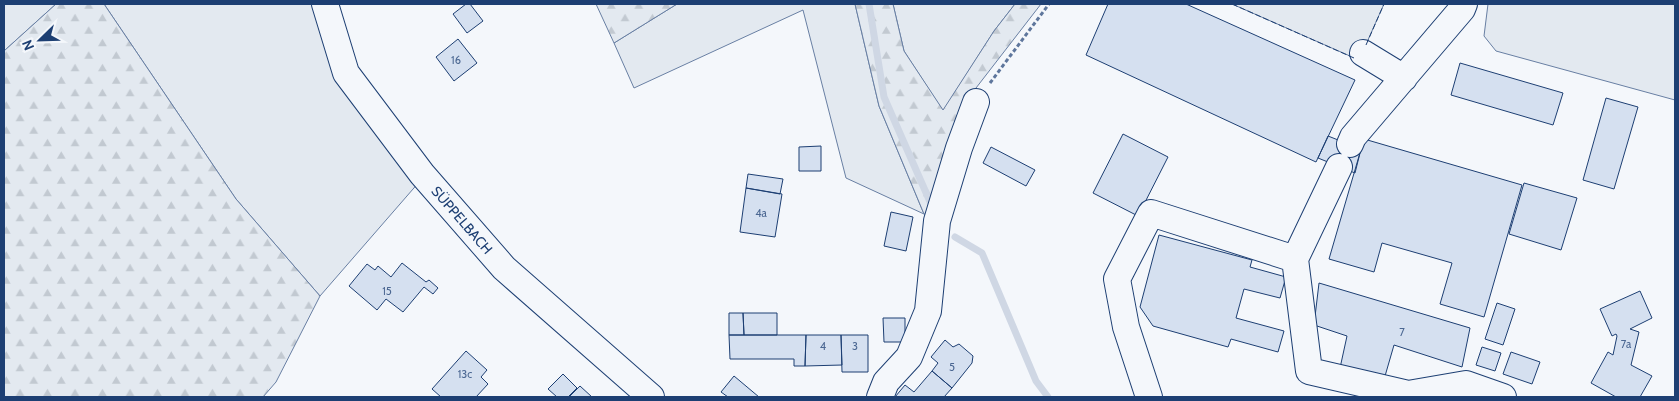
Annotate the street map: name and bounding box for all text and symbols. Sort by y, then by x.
north arrow [15,15,65,65]
text: N [18,37,38,53]
house number: 16 [451,53,461,67]
street label: SÜPPELBACH [428,182,496,258]
house number: 4a [755,206,768,220]
house number: 15 [382,284,392,298]
house number: 7 [1399,325,1405,339]
house number: 7a [1621,337,1632,351]
house number: 4 [820,339,827,353]
house number: 3 [852,339,858,353]
house number: 5 [949,360,955,374]
house number: 13c [458,367,472,381]

